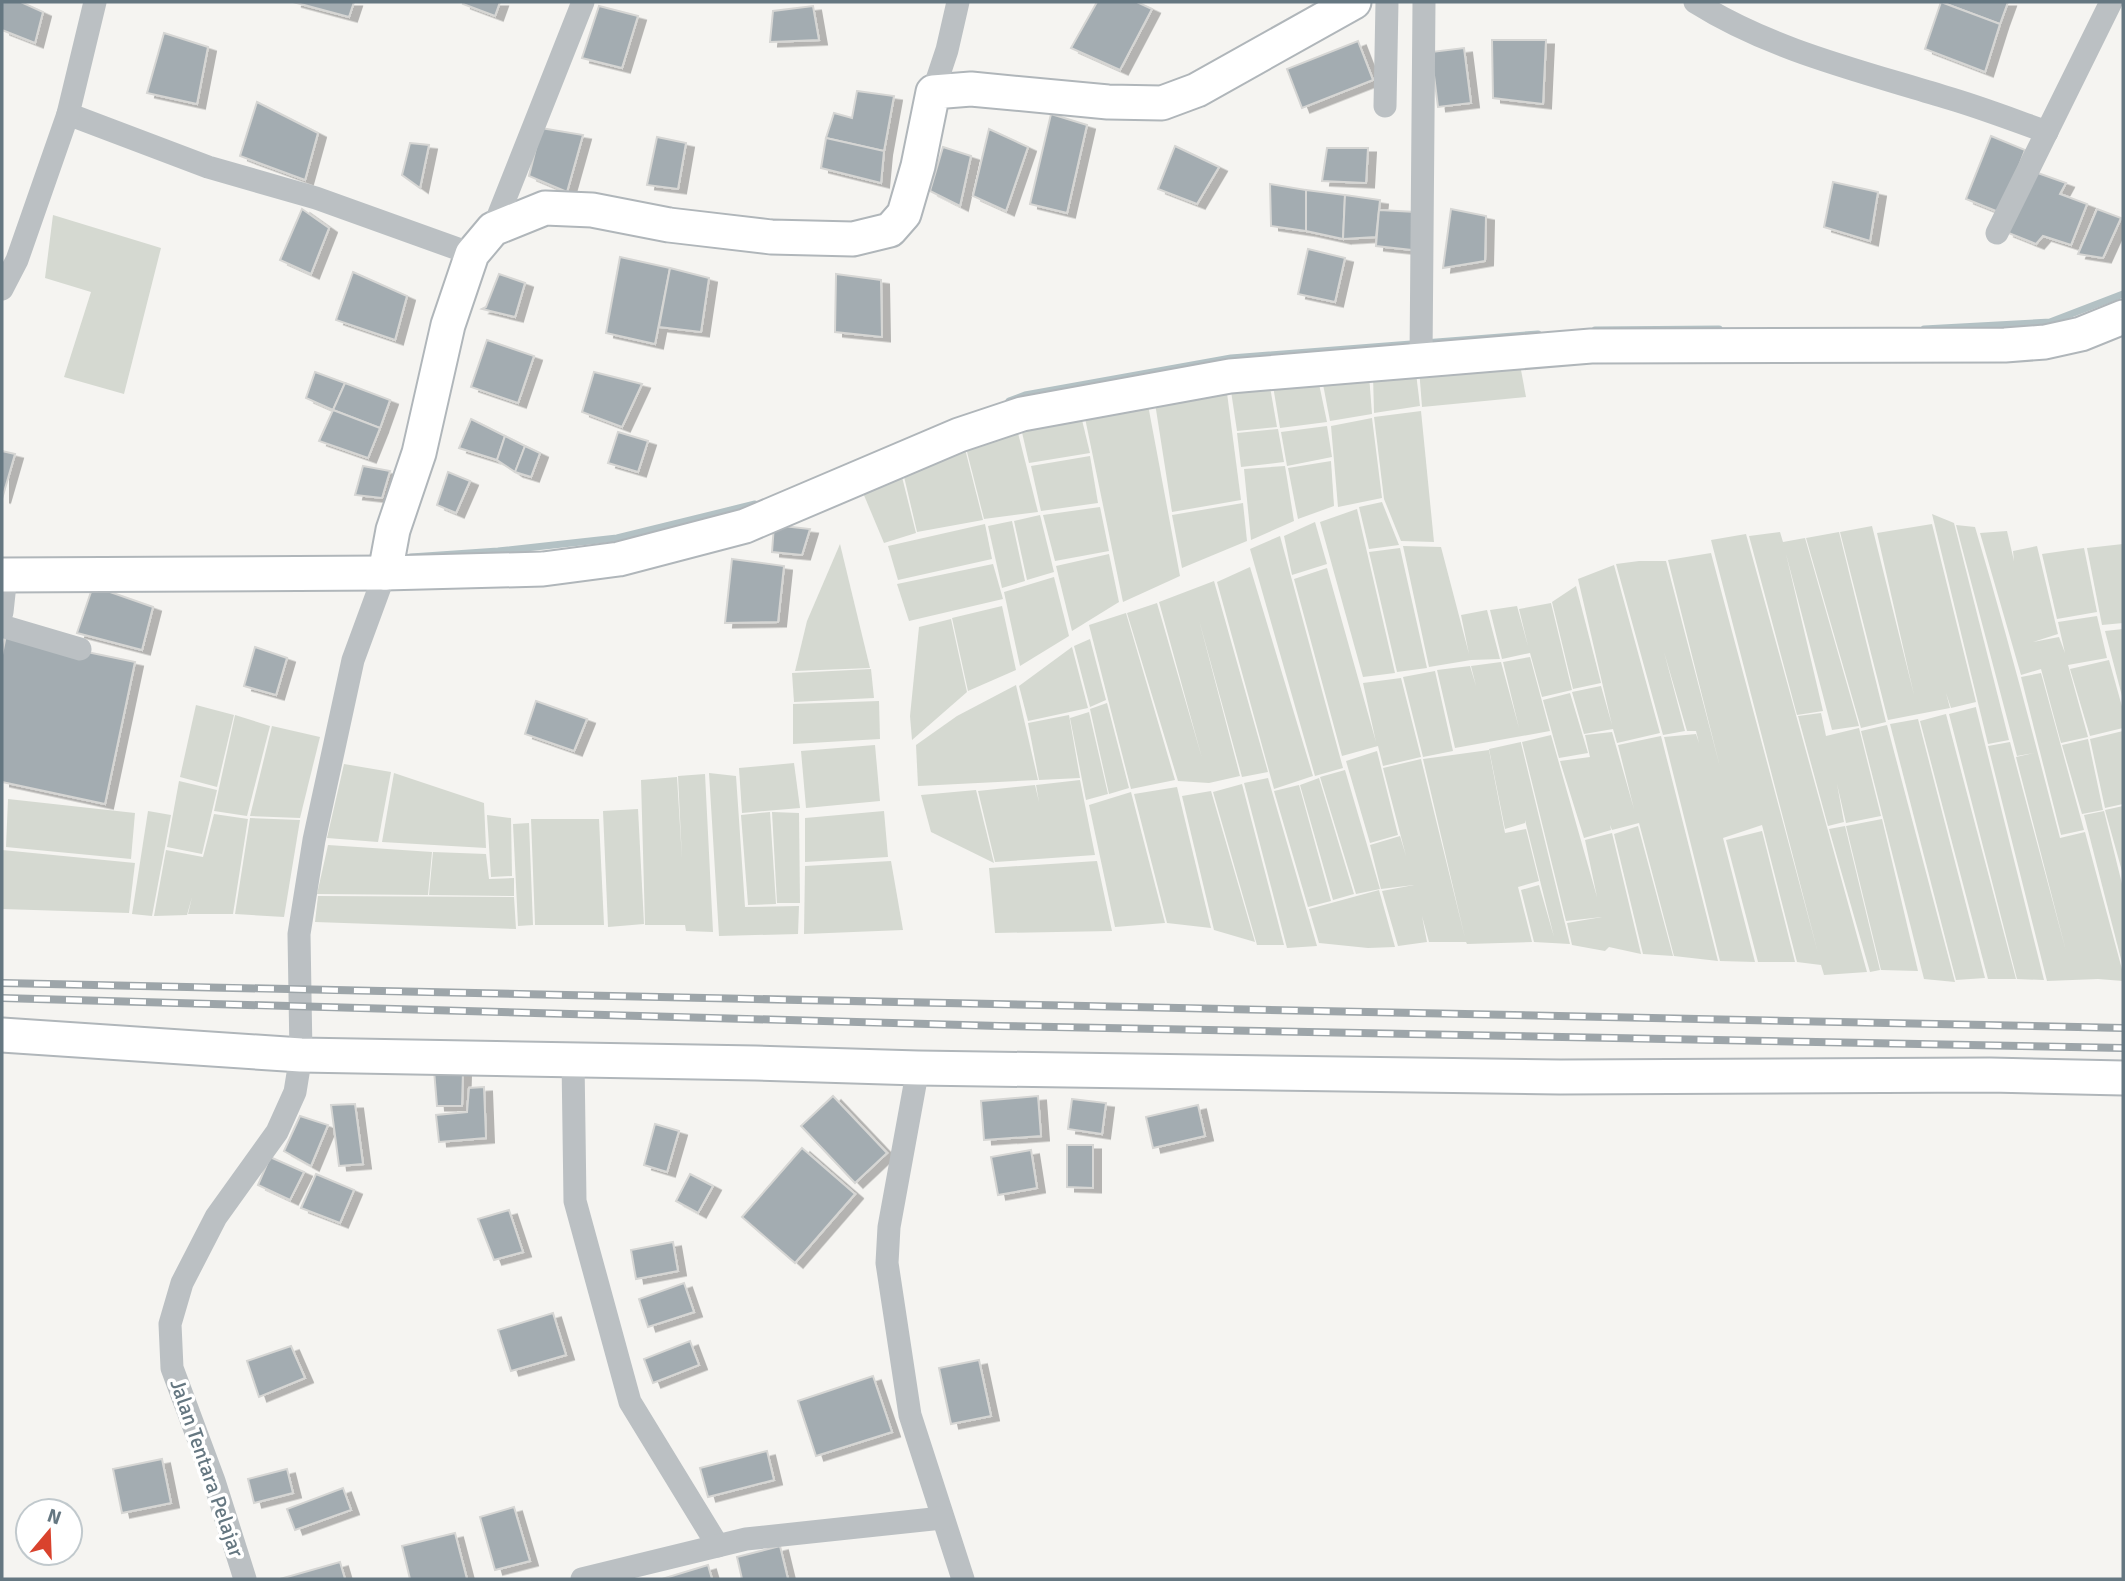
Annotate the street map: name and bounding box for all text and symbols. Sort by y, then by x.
street label: Jalan Tentara Pelajar [164,1375,250,1561]
north arrow [14,1497,84,1567]
text: N [44,1503,64,1530]

